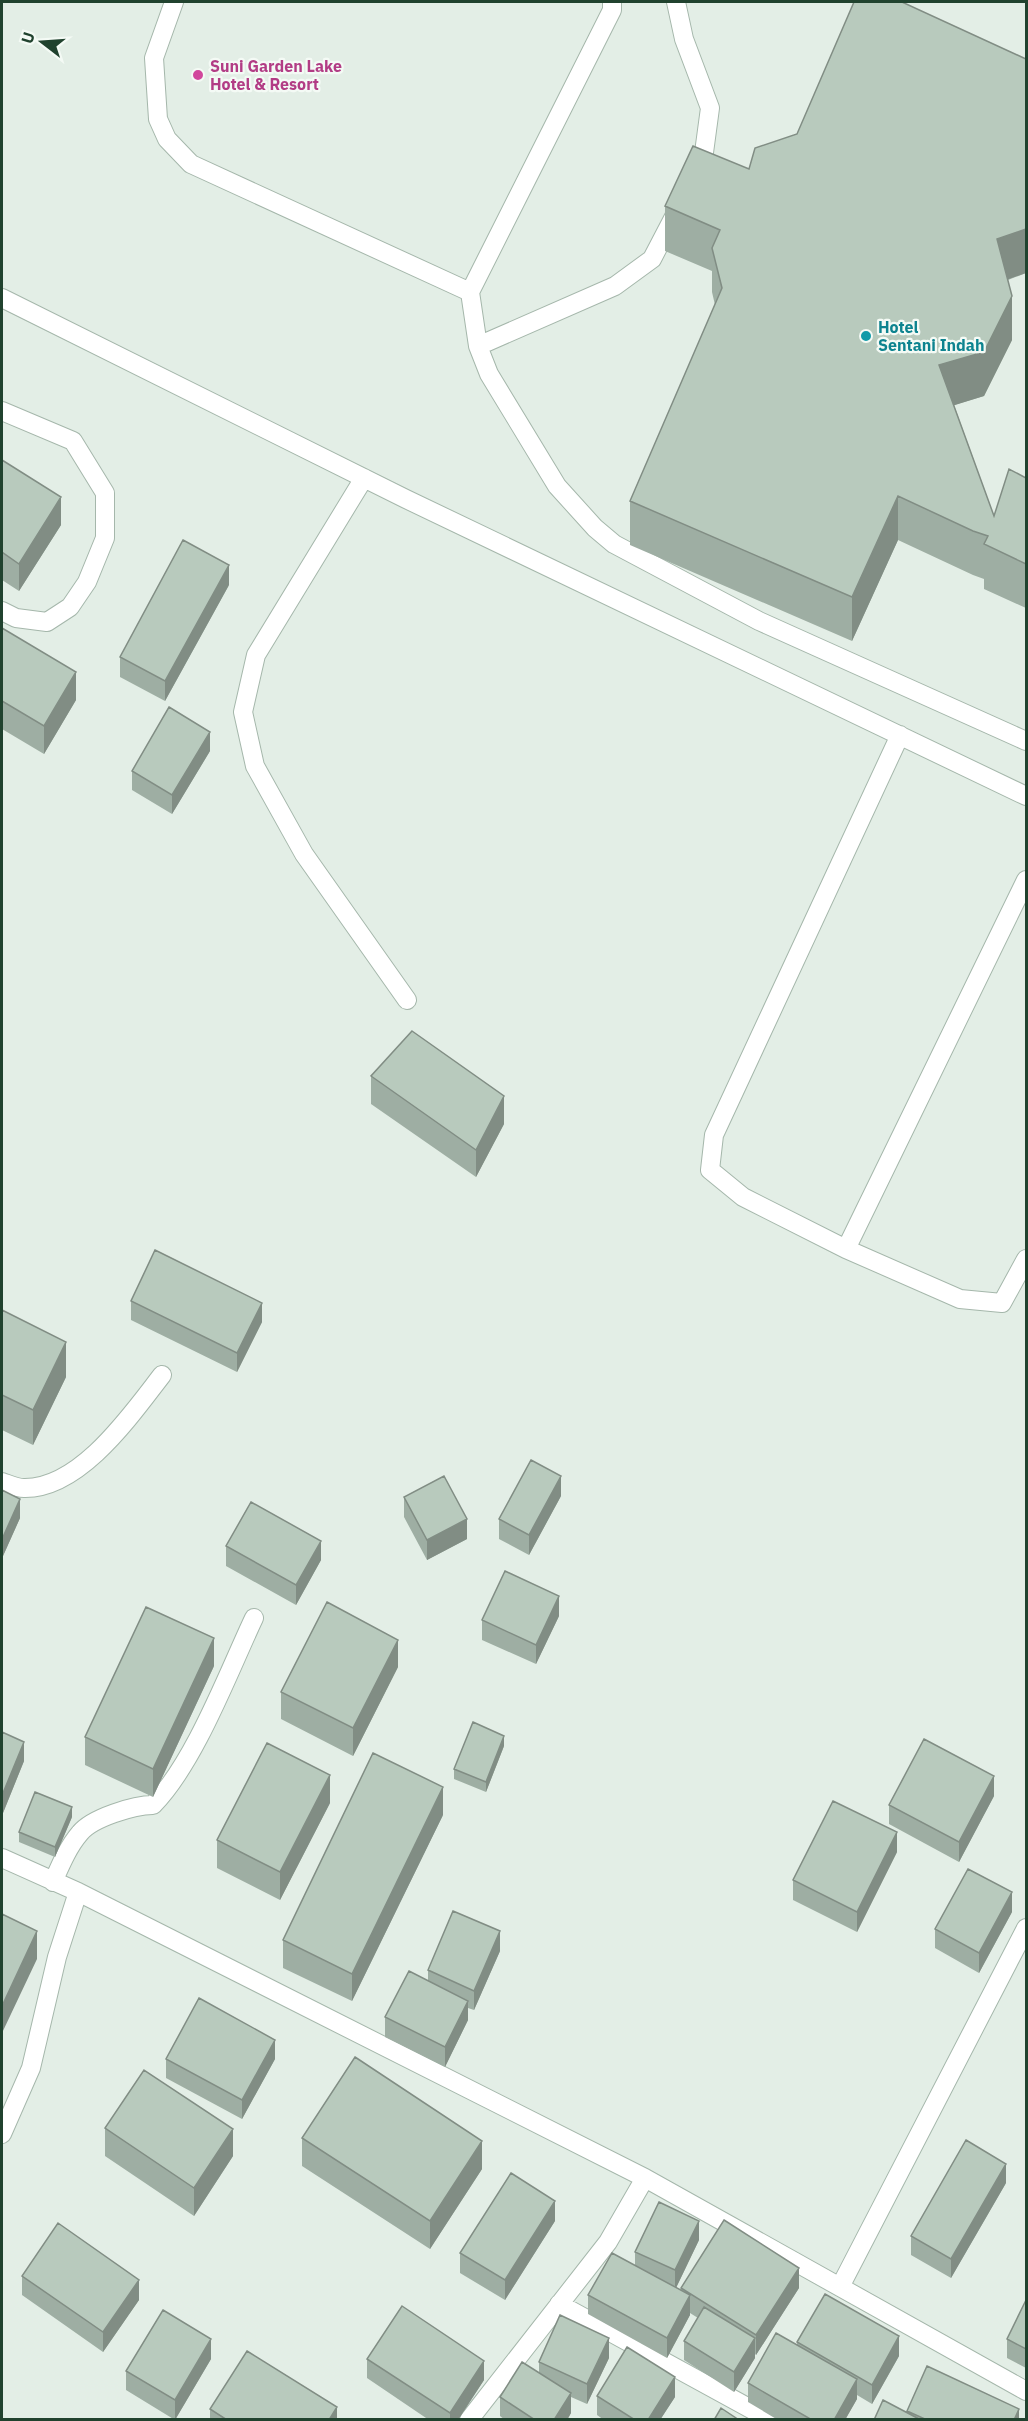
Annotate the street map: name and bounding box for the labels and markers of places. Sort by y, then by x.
place label: Suni Garden Lake Hotel & Resort [210,56,342,94]
marker: Suni Garden Lake Hotel & Resort [191,68,205,82]
place label: Hotel Sentani Indah [878,317,984,355]
marker: Hotel Sentani Indah [859,329,873,343]

